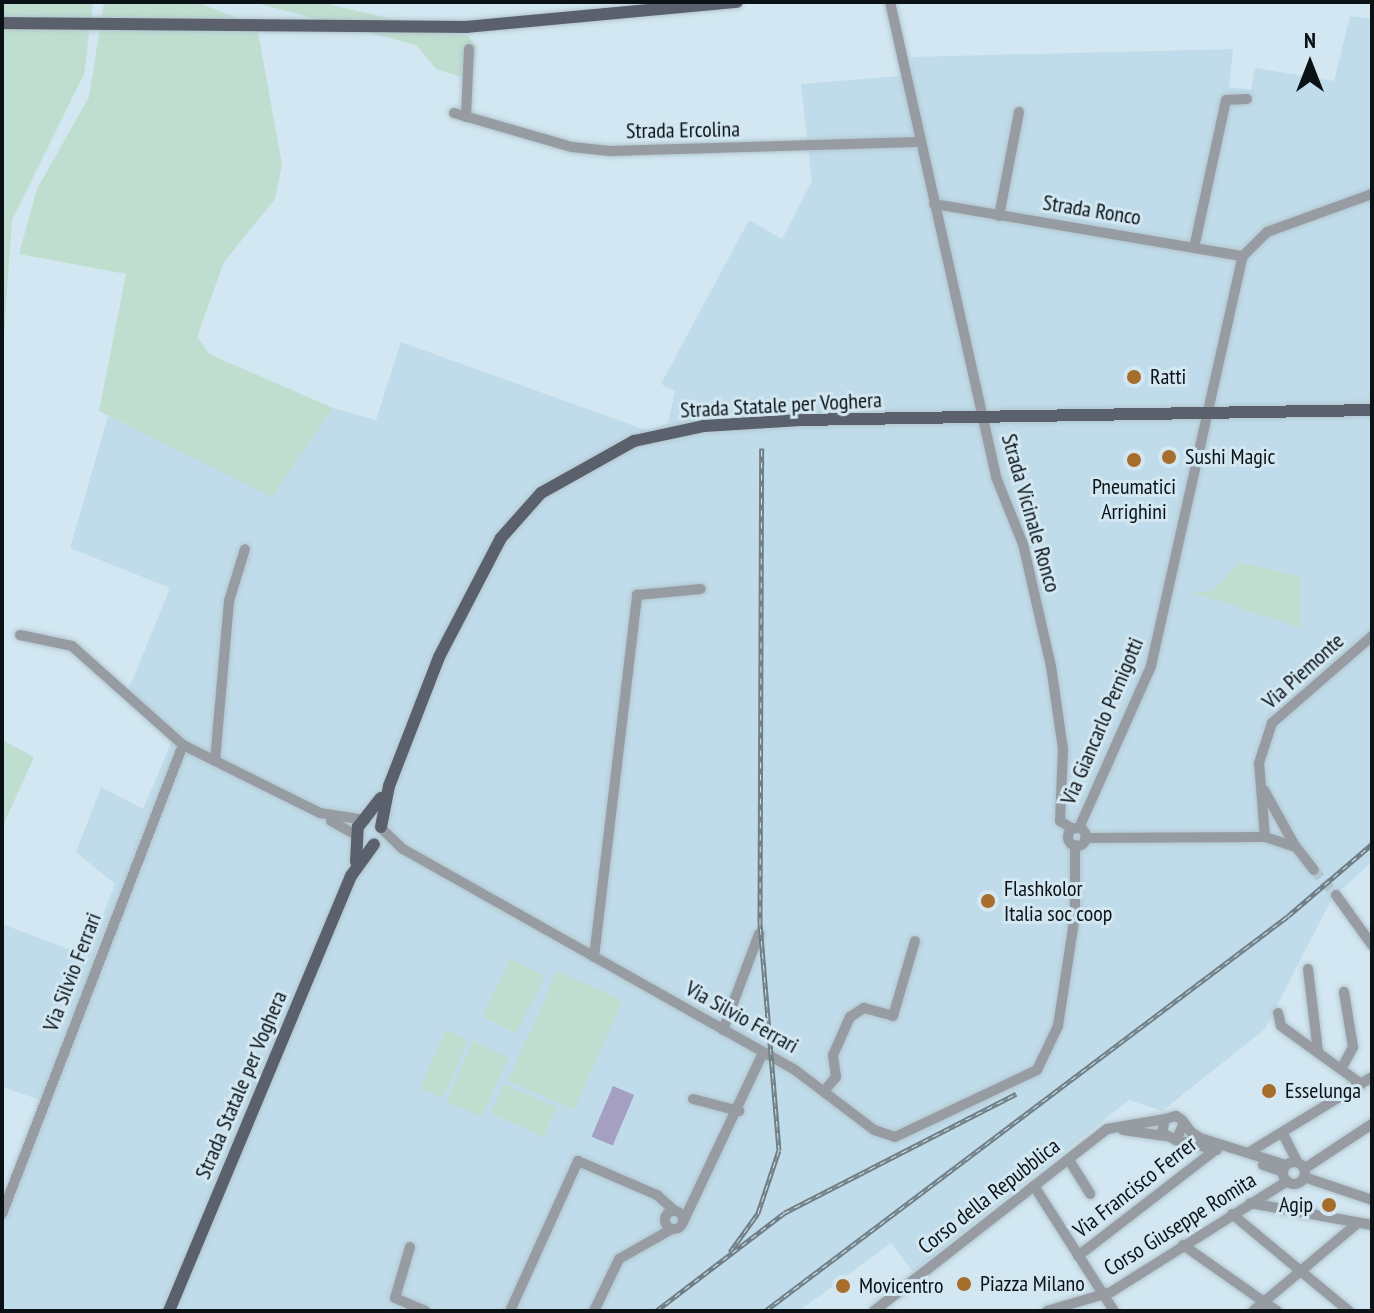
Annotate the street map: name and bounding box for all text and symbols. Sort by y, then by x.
north arrow [1270,24,1350,104]
text: N [1304,26,1316,54]
street label: Strada Ercolina [626,116,740,144]
street label: Strada Ronco [1041,189,1143,231]
place label: Ratti [1150,364,1186,390]
marker: Ratti [1125,368,1143,386]
street label: Strada Statale per Voghera [679,387,883,423]
street label: Strada Vicinale Ronco [996,431,1066,595]
place label: Sushi Magic [1185,444,1275,470]
marker: Sushi Magic [1160,448,1178,466]
marker: Pneumatici Arrighini [1125,451,1143,469]
place label: Pneumatici Arrighini [1092,473,1176,524]
street label: Via Piemonte [1257,628,1349,714]
street label: Via Giancarlo Pernigotti [1055,633,1149,809]
place label: Flashkolor Italia soc coop [1004,875,1113,926]
marker: Flashkolor Italia soc coop [979,892,997,910]
street label: Via Silvio Ferrari [37,909,107,1035]
street label: Via Silvio Ferrari [681,975,803,1059]
street label: Strada Statale per Voghera [189,987,293,1183]
place label: Esselunga [1285,1078,1361,1104]
marker: Esselunga [1260,1082,1278,1100]
street label: Via Francisco Ferrer [1068,1131,1202,1243]
street label: Corso della Repubblica [913,1133,1065,1259]
street label: Corso Giuseppe Romita [1099,1167,1261,1281]
place label: Agip [1279,1192,1313,1218]
marker: Agip [1320,1196,1338,1214]
place label: Piazza Milano [980,1271,1085,1297]
place label: Movicentro [859,1273,943,1299]
marker: Piazza Milano [955,1275,973,1293]
marker: Movicentro [834,1277,852,1295]

